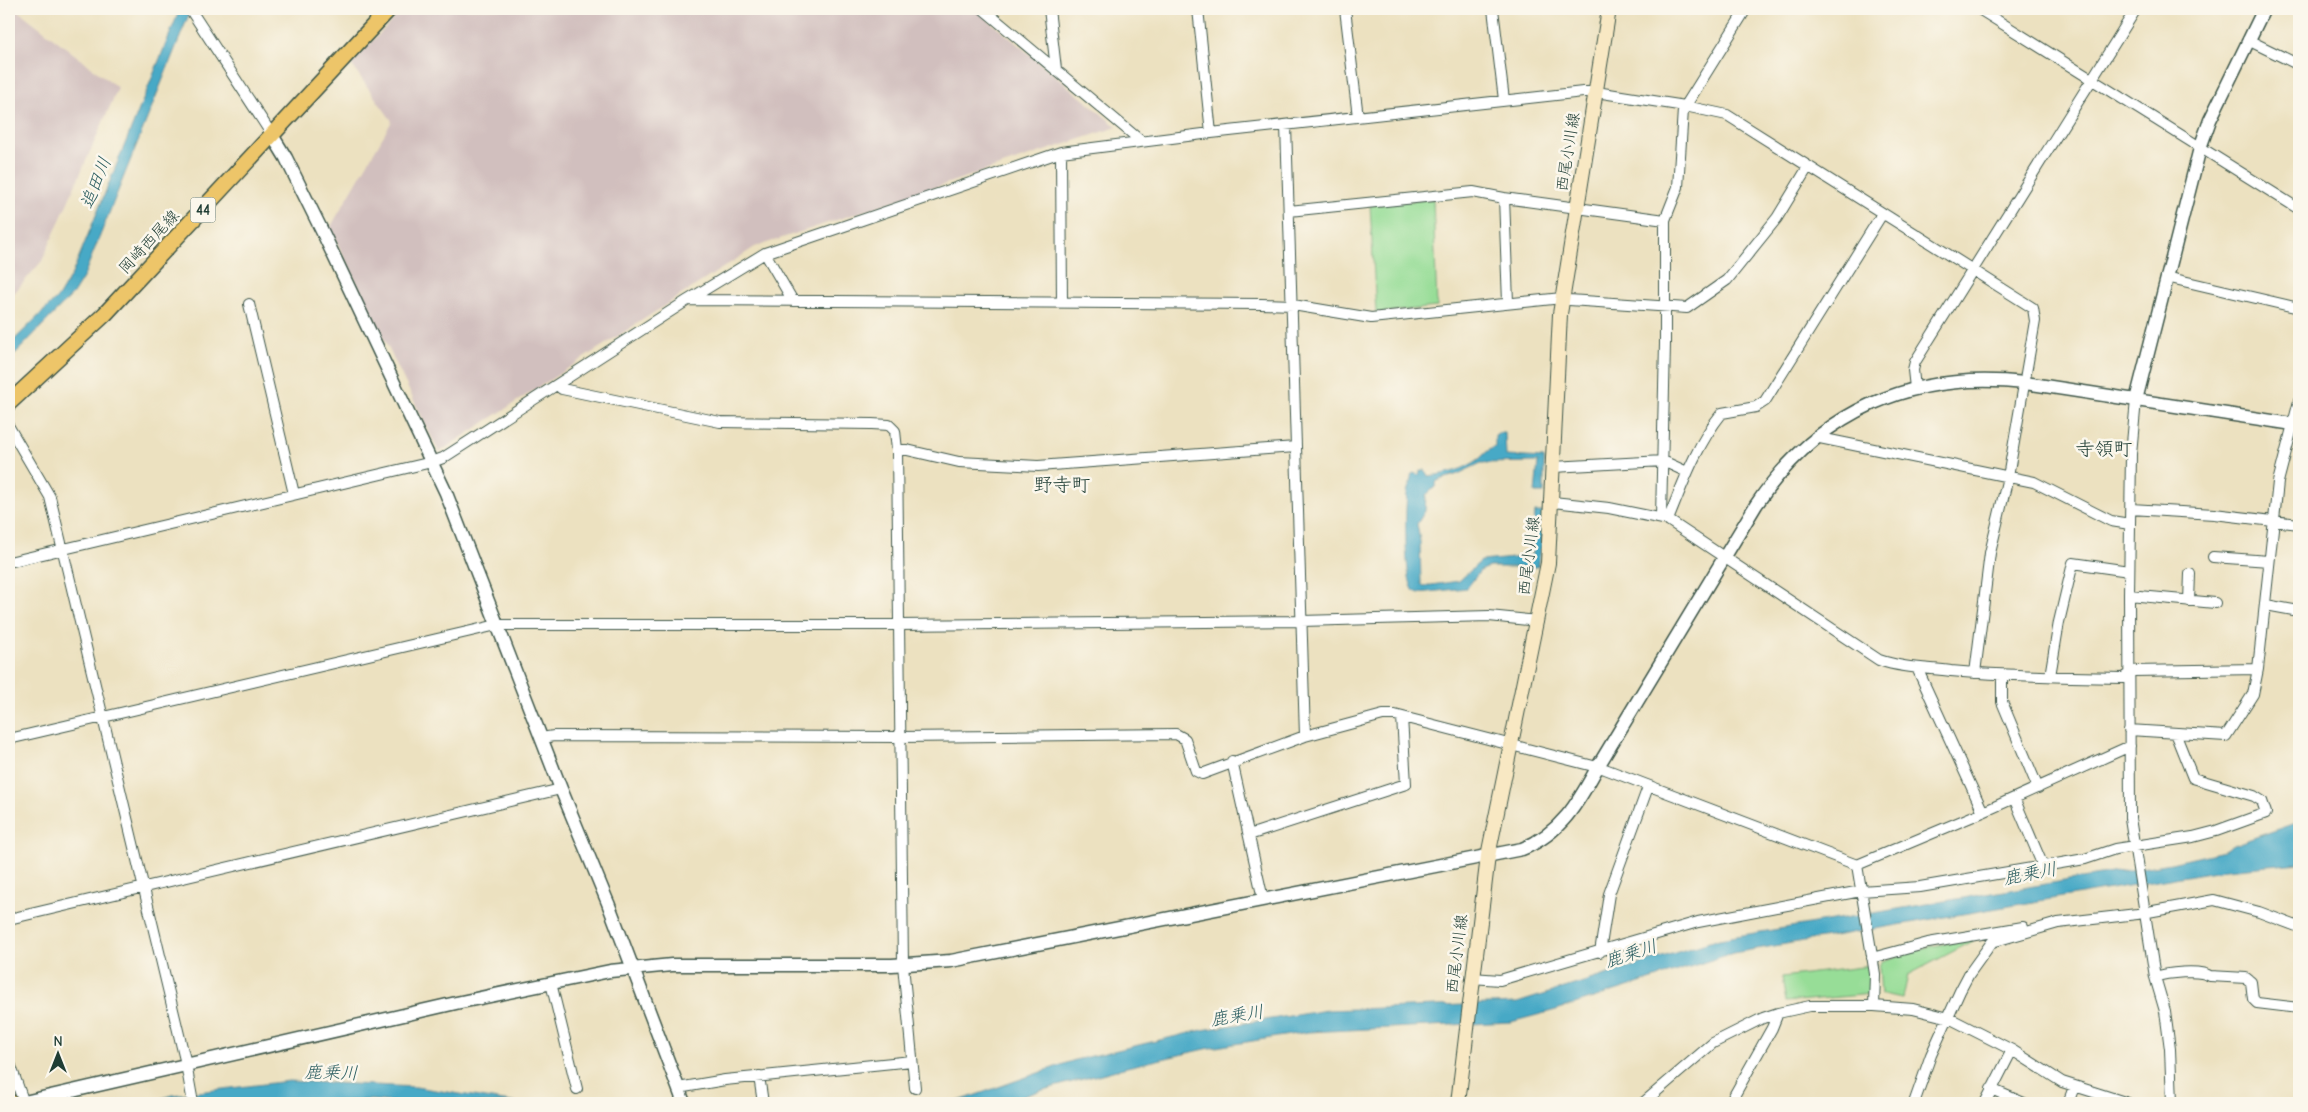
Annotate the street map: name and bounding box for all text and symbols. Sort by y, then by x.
street label: 西尾小川線 [1553,111,1583,193]
water label: 追田川 [76,154,116,212]
road number: 44 [190,198,216,222]
street label: 岡崎西尾線 [115,207,183,277]
district label: 寺領町 [2075,438,2133,460]
district label: 野寺町 [1033,474,1091,496]
street label: 西尾小川線 [1515,515,1543,597]
water label: 鹿乗川 [2001,859,2059,889]
street label: 西尾小川線 [1443,913,1471,995]
water label: 鹿乗川 [1602,936,1660,972]
water label: 鹿乗川 [1209,1001,1265,1031]
north arrow [32,1030,82,1080]
text: N [53,1033,63,1050]
water label: 鹿乗川 [304,1062,358,1084]

